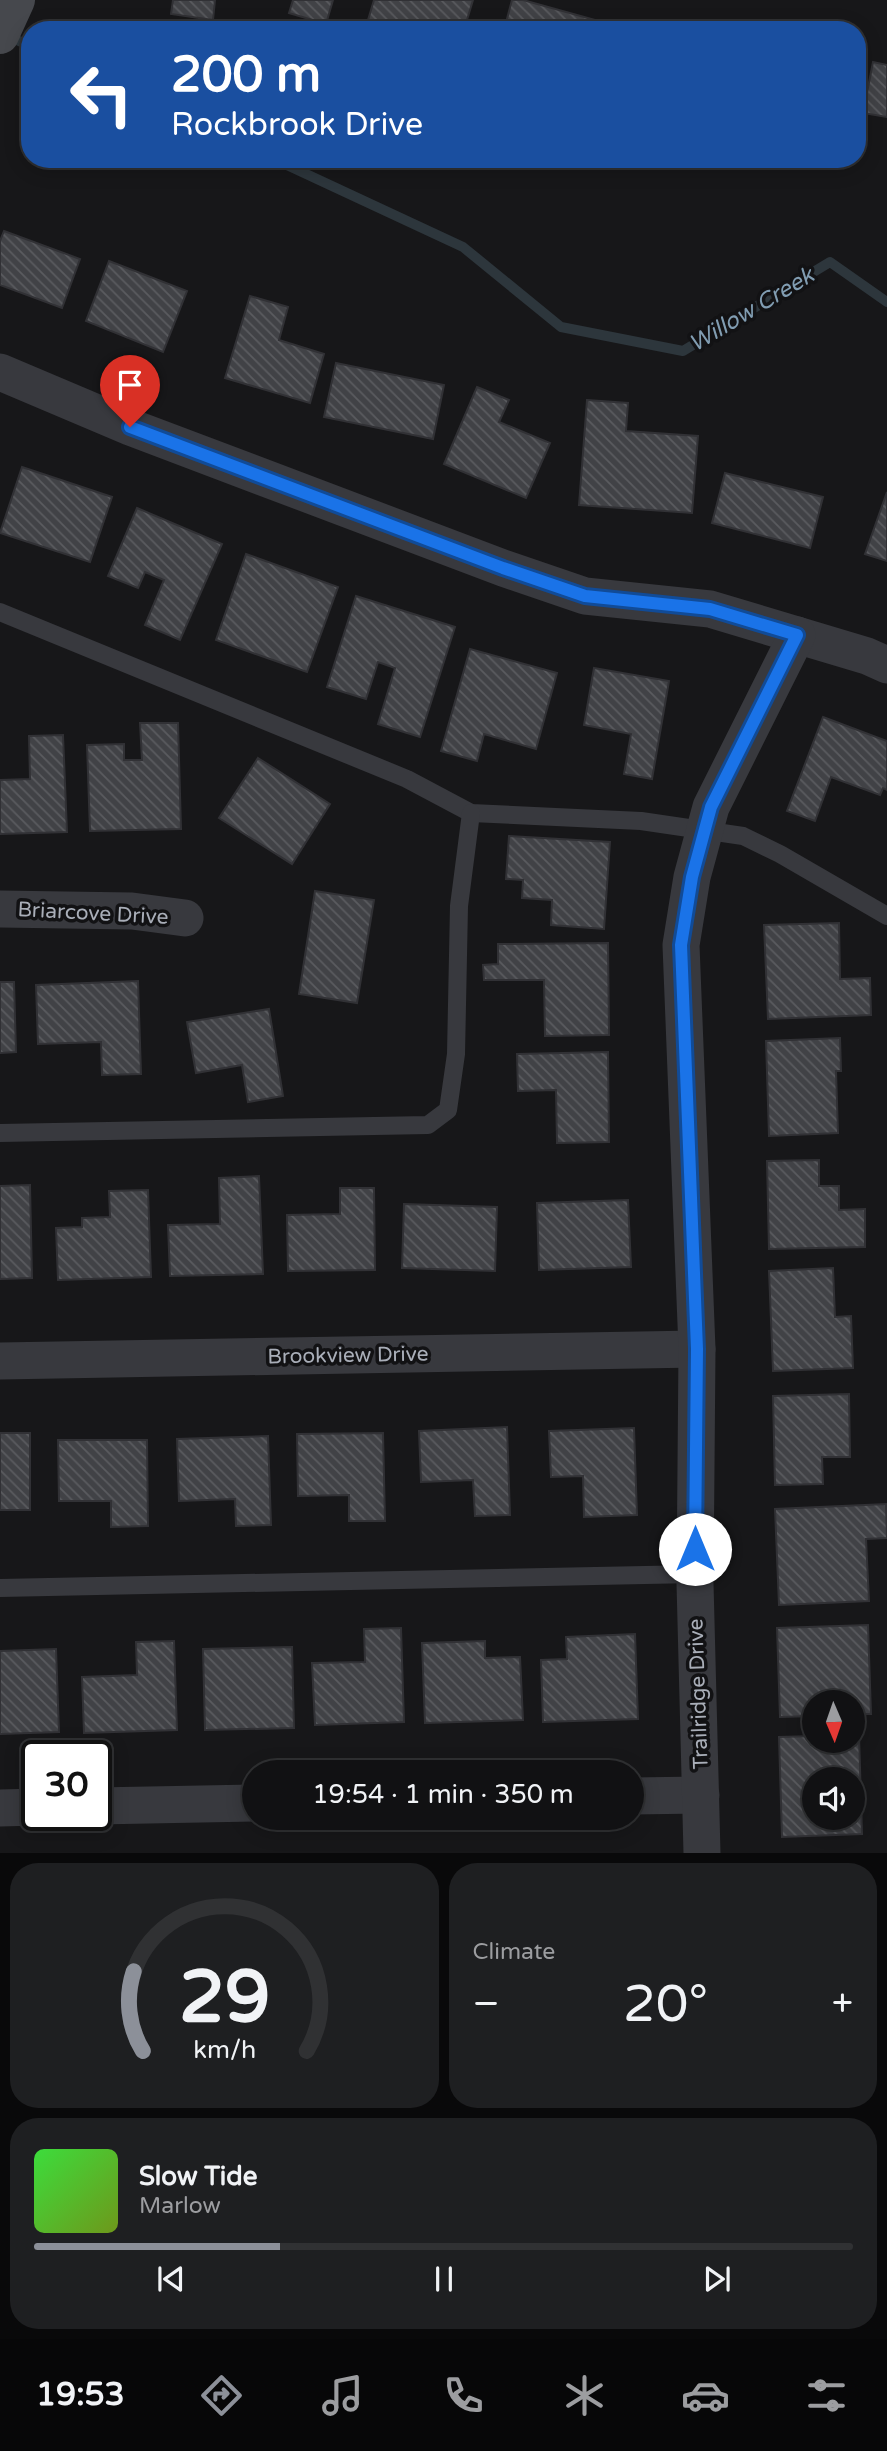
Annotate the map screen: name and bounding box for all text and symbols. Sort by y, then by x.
text: 200 m [171,46,321,105]
icon: left [56,49,147,140]
text: Rockbrook Drive [171,106,423,144]
water label: Willow Creek [684,261,820,358]
pin [100,355,160,427]
icon: arrive [111,366,149,404]
street label: Briarcove Drive [17,897,169,930]
street label: Brookview Drive [267,1342,429,1369]
position arrow [658,1512,732,1586]
street label: Trailridge Drive [683,1618,714,1770]
north arrow [802,1690,864,1754]
map controls [802,1690,865,1830]
speed limit sign: 30 [21,1740,112,1831]
button: sound [802,1767,865,1830]
text: 19:54 · 1 min · 350 m [312,1779,574,1810]
text: Climate [473,1938,555,1966]
text: 29 [179,1955,270,2043]
text: 20° [623,1973,708,2036]
text: − [473,1981,500,2027]
text: + [832,1981,853,2027]
text: km/h [193,2035,256,2065]
text: Slow Tide [139,2161,257,2192]
text: Marlow [139,2192,221,2220]
icon: previous [152,2260,190,2298]
icon: pause [425,2260,463,2298]
icon: next [698,2260,736,2298]
icon: directions [197,2371,246,2420]
icon: music [318,2371,367,2420]
icon: phone [439,2371,488,2420]
icon: climate [560,2371,609,2420]
icon: car [681,2371,730,2420]
icon: filters [802,2371,851,2420]
text: 19:53 [36,2376,125,2414]

